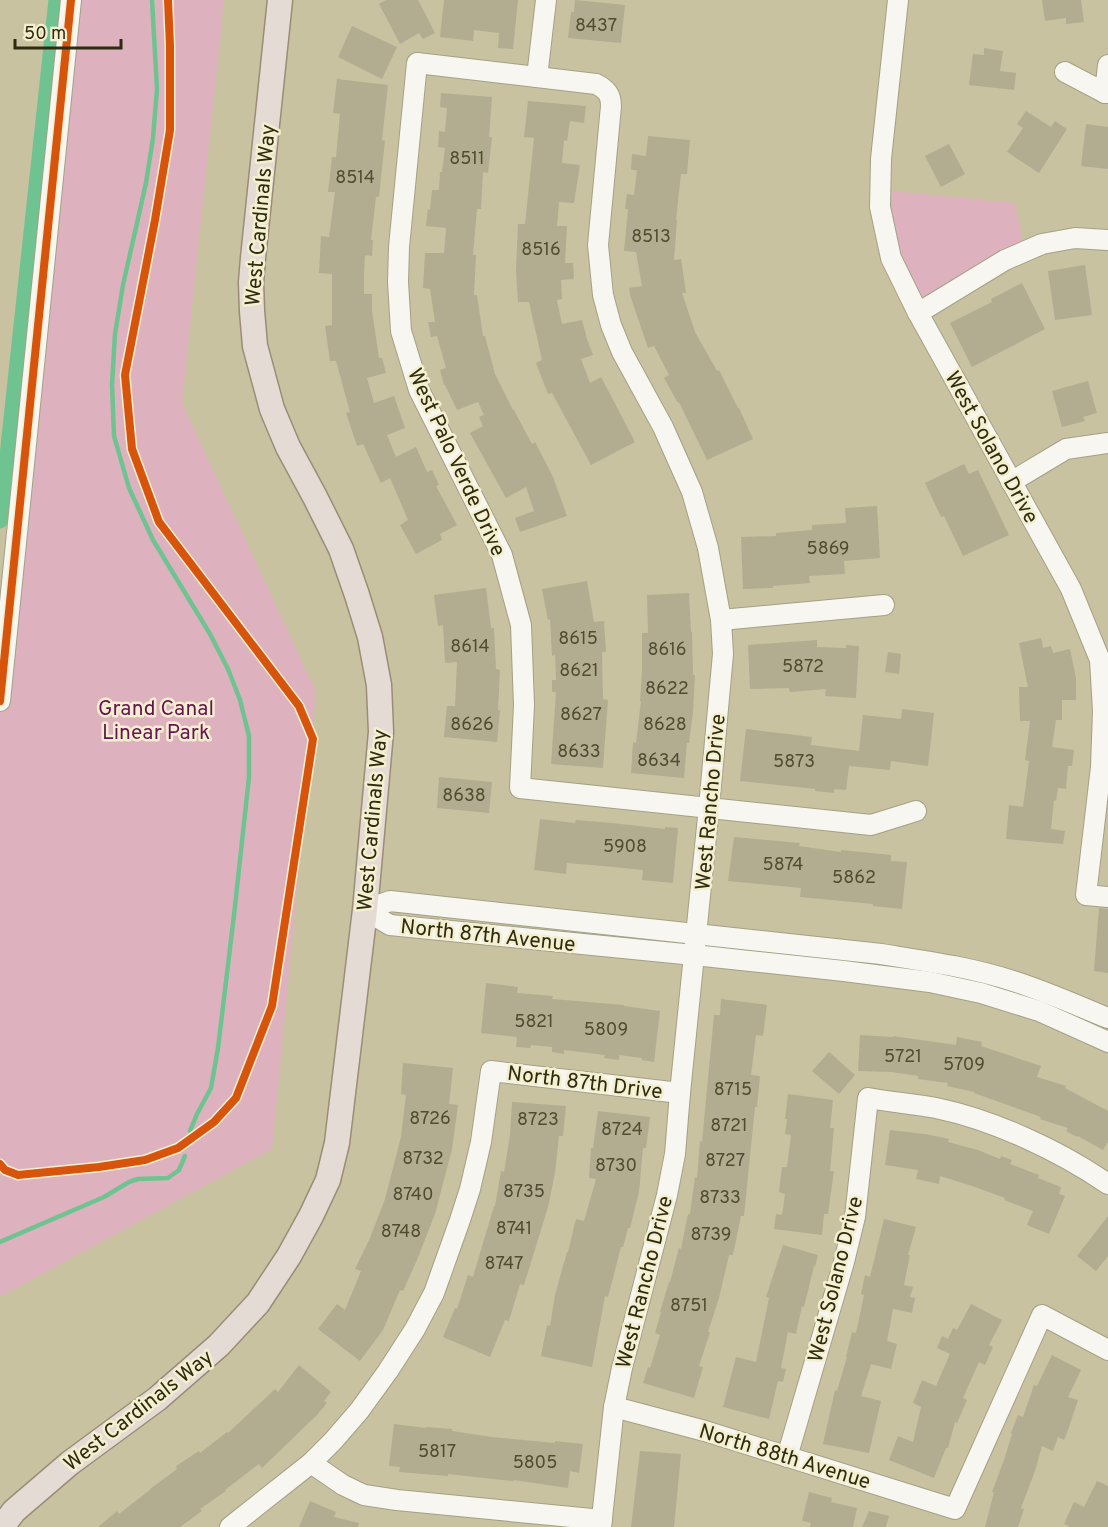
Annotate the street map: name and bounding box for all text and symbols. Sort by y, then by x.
scale bar [15,12,122,50]
house number: 8437 [575,15,617,38]
text: 50 m [24,23,66,46]
street label: West Cardinals Way [240,123,283,307]
house number: 8511 [449,148,485,171]
house number: 8514 [335,167,375,190]
house number: 8513 [631,226,671,249]
house number: 8516 [521,239,561,262]
street label: West Palo Verde Drive [400,364,511,561]
street label: West Solano Drive [938,367,1044,529]
house number: 5869 [806,538,850,561]
house number: 8615 [558,628,598,651]
house number: 8614 [450,636,490,659]
house number: 8616 [647,639,687,662]
house number: 5872 [782,656,824,679]
house number: 8621 [559,660,599,683]
house number: 8622 [645,678,689,701]
park label: Grand Canal Linear Park [98,696,214,747]
house number: 8627 [560,704,602,727]
street label: West Rancho Drive [690,713,733,892]
house number: 8626 [450,714,494,737]
house number: 8628 [643,714,687,737]
street label: West Cardinals Way [352,728,395,912]
house number: 8633 [557,741,601,764]
house number: 8634 [637,750,681,773]
house number: 5873 [773,751,815,774]
house number: 8638 [442,785,486,808]
house number: 5908 [603,836,647,859]
house number: 5874 [763,854,803,877]
house number: 5862 [832,867,876,890]
street label: North 87th Avenue [399,914,577,959]
house number: 5821 [514,1011,554,1034]
house number: 5809 [584,1019,628,1042]
house number: 5721 [884,1046,922,1069]
house number: 5709 [943,1054,985,1077]
street label: North 87th Drive [506,1061,664,1106]
house number: 8715 [714,1079,752,1102]
house number: 8726 [409,1108,451,1131]
house number: 8723 [517,1109,559,1132]
house number: 8721 [710,1115,748,1138]
house number: 8724 [601,1119,643,1142]
house number: 8732 [402,1148,444,1171]
house number: 8727 [705,1150,745,1173]
house number: 8730 [595,1155,637,1178]
house number: 8735 [503,1181,545,1204]
house number: 8740 [392,1184,434,1207]
house number: 8733 [699,1187,741,1210]
street label: West Rancho Drive [611,1193,680,1372]
street label: West Solano Drive [803,1194,870,1365]
house number: 8741 [496,1218,532,1241]
house number: 8748 [381,1221,421,1244]
house number: 8739 [690,1224,732,1247]
house number: 8747 [485,1253,523,1276]
house number: 8751 [670,1295,708,1318]
street label: West Cardinals Way [59,1344,219,1478]
street label: North 88th Avenue [695,1418,874,1496]
house number: 5817 [418,1441,456,1464]
house number: 5805 [513,1452,557,1475]

